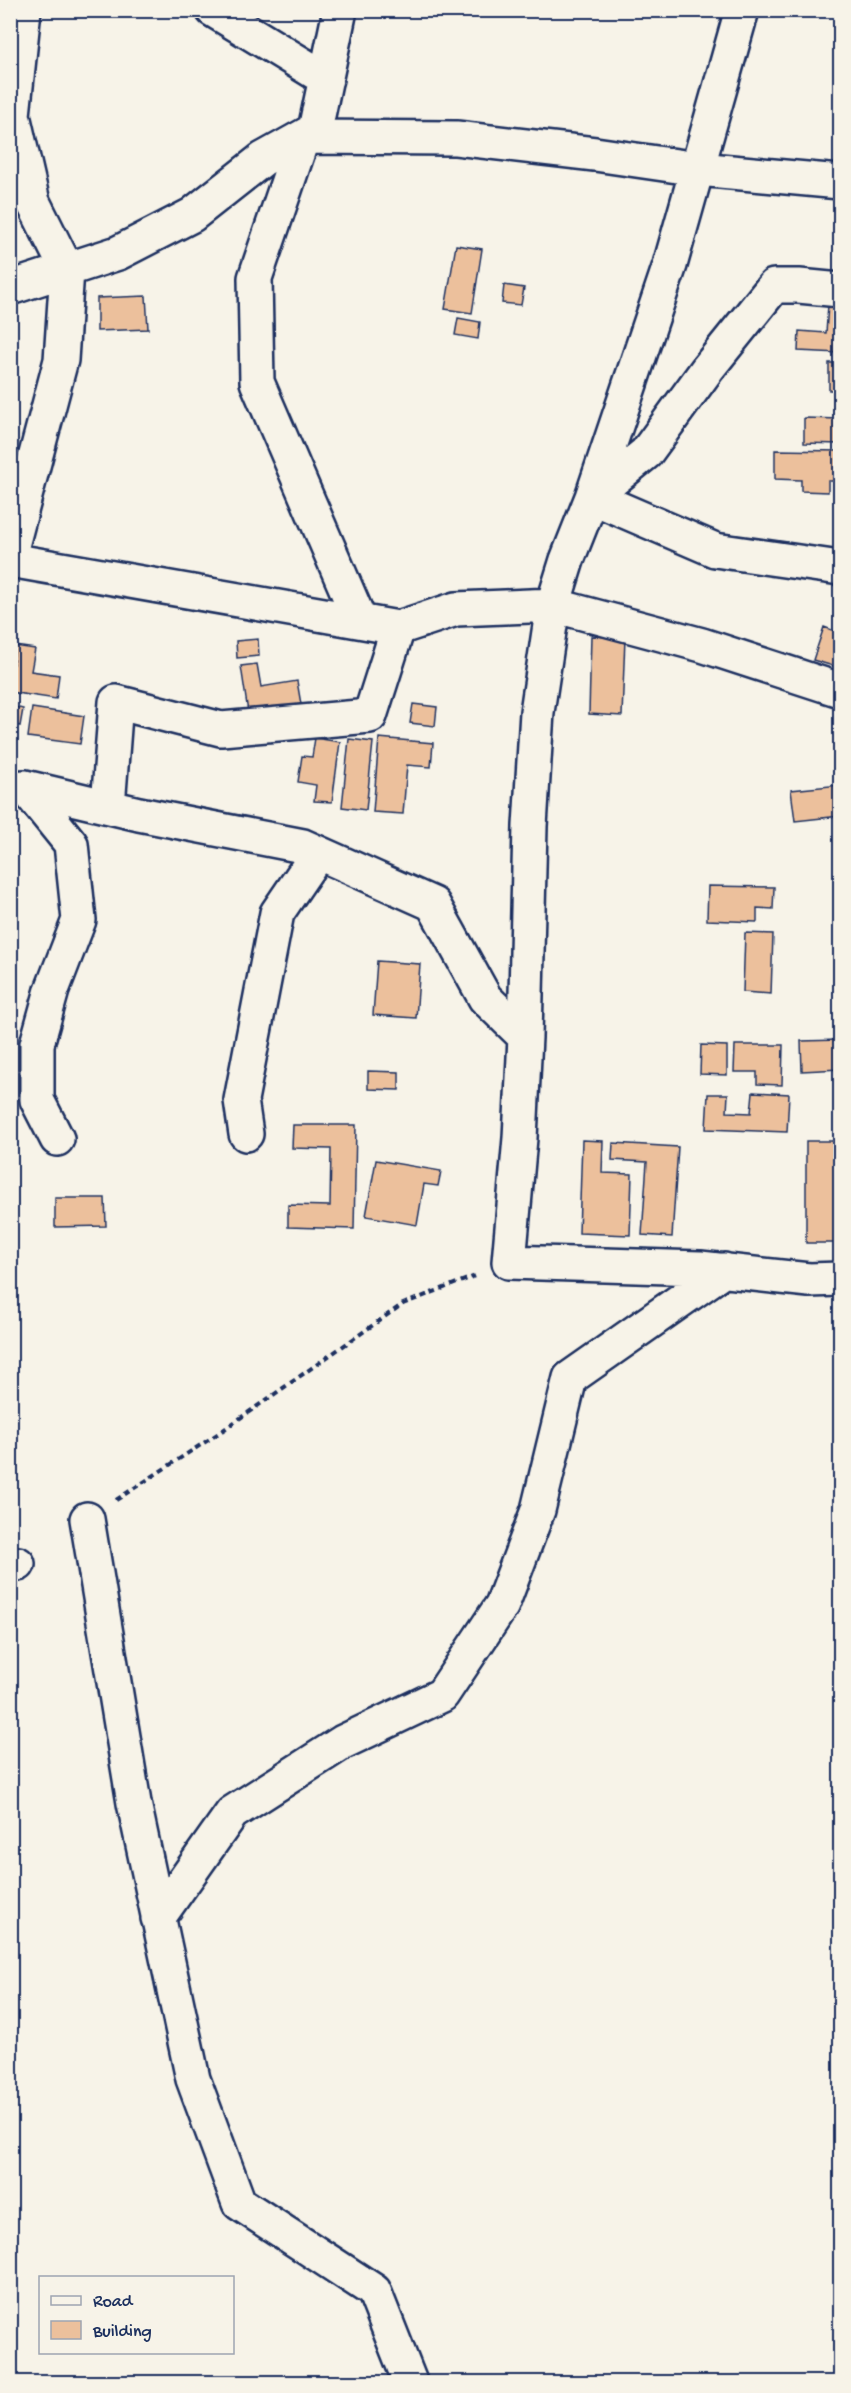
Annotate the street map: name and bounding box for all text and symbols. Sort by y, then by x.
legend [39,2276,234,2354]
text: Road [93,2292,134,2313]
text: Building [92,2322,152,2343]

